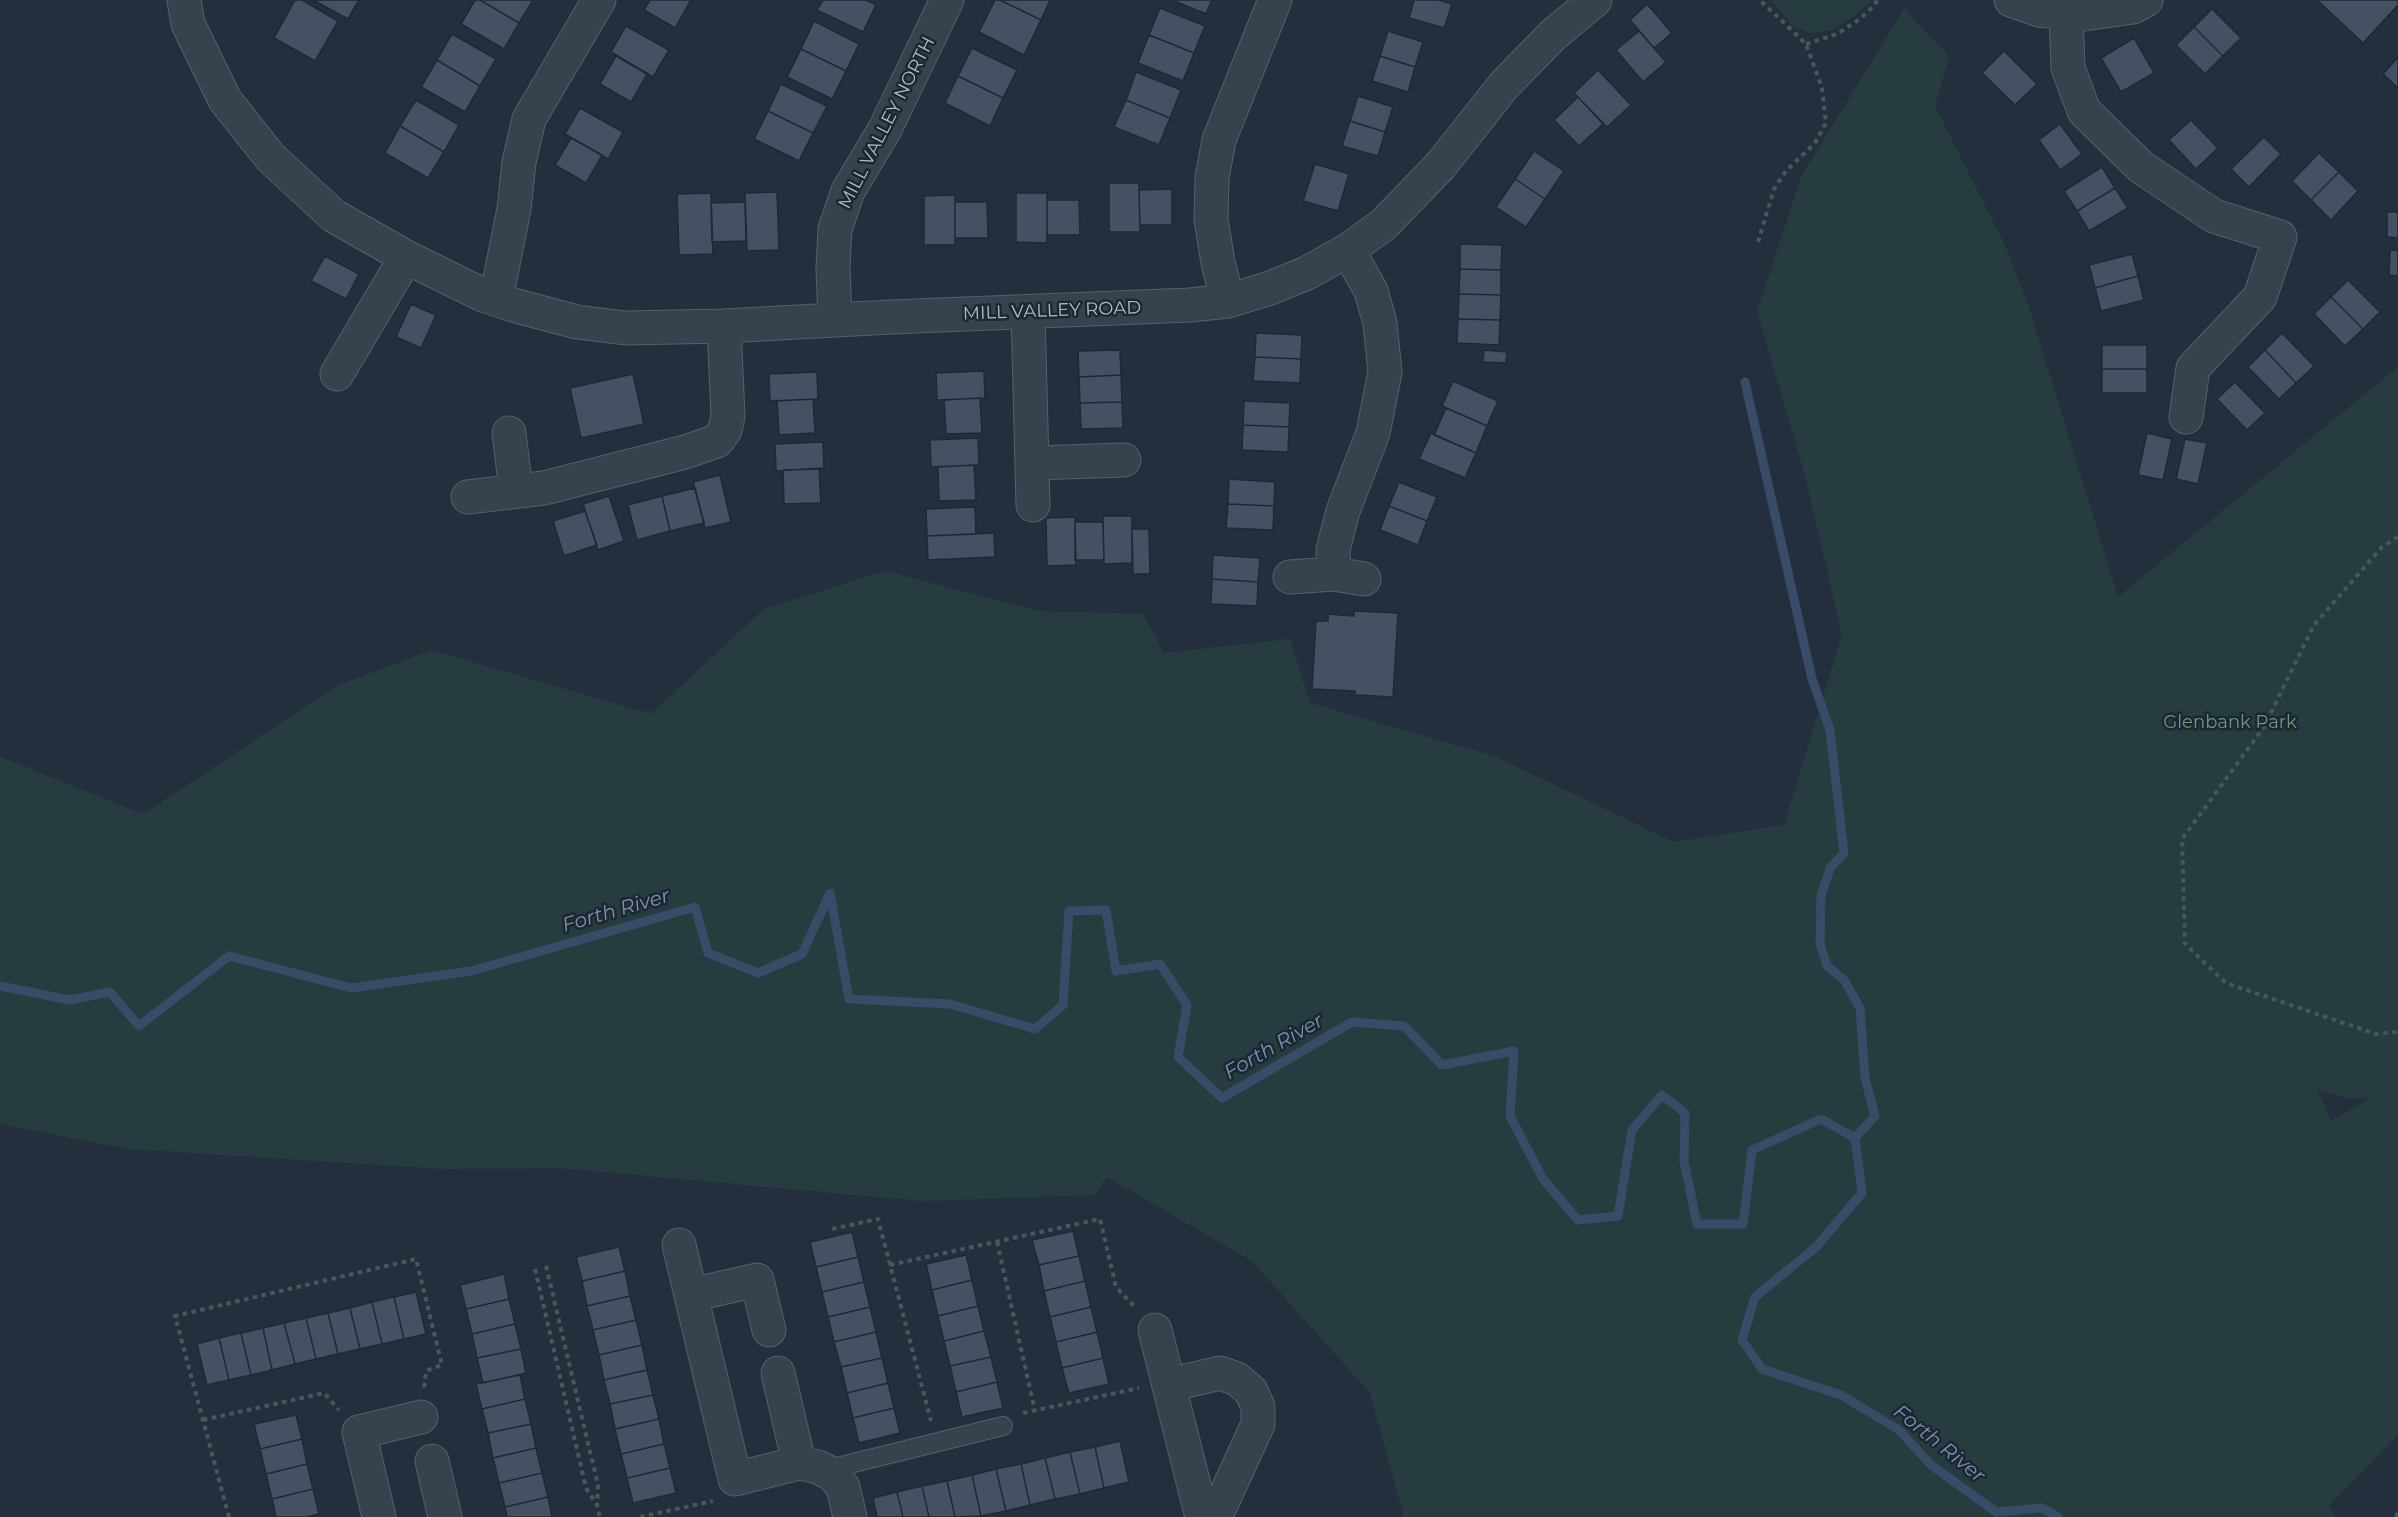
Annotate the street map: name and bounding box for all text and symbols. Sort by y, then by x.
street label: MILL VALLEY NORTH [834,33,940,213]
street label: MILL VALLEY ROAD [963,297,1141,325]
park label: Glenbank Park [2163,712,2297,734]
water label: Forth River [560,884,672,938]
water label: Forth River [1220,1009,1328,1085]
water label: Forth River [1888,1400,1990,1488]

